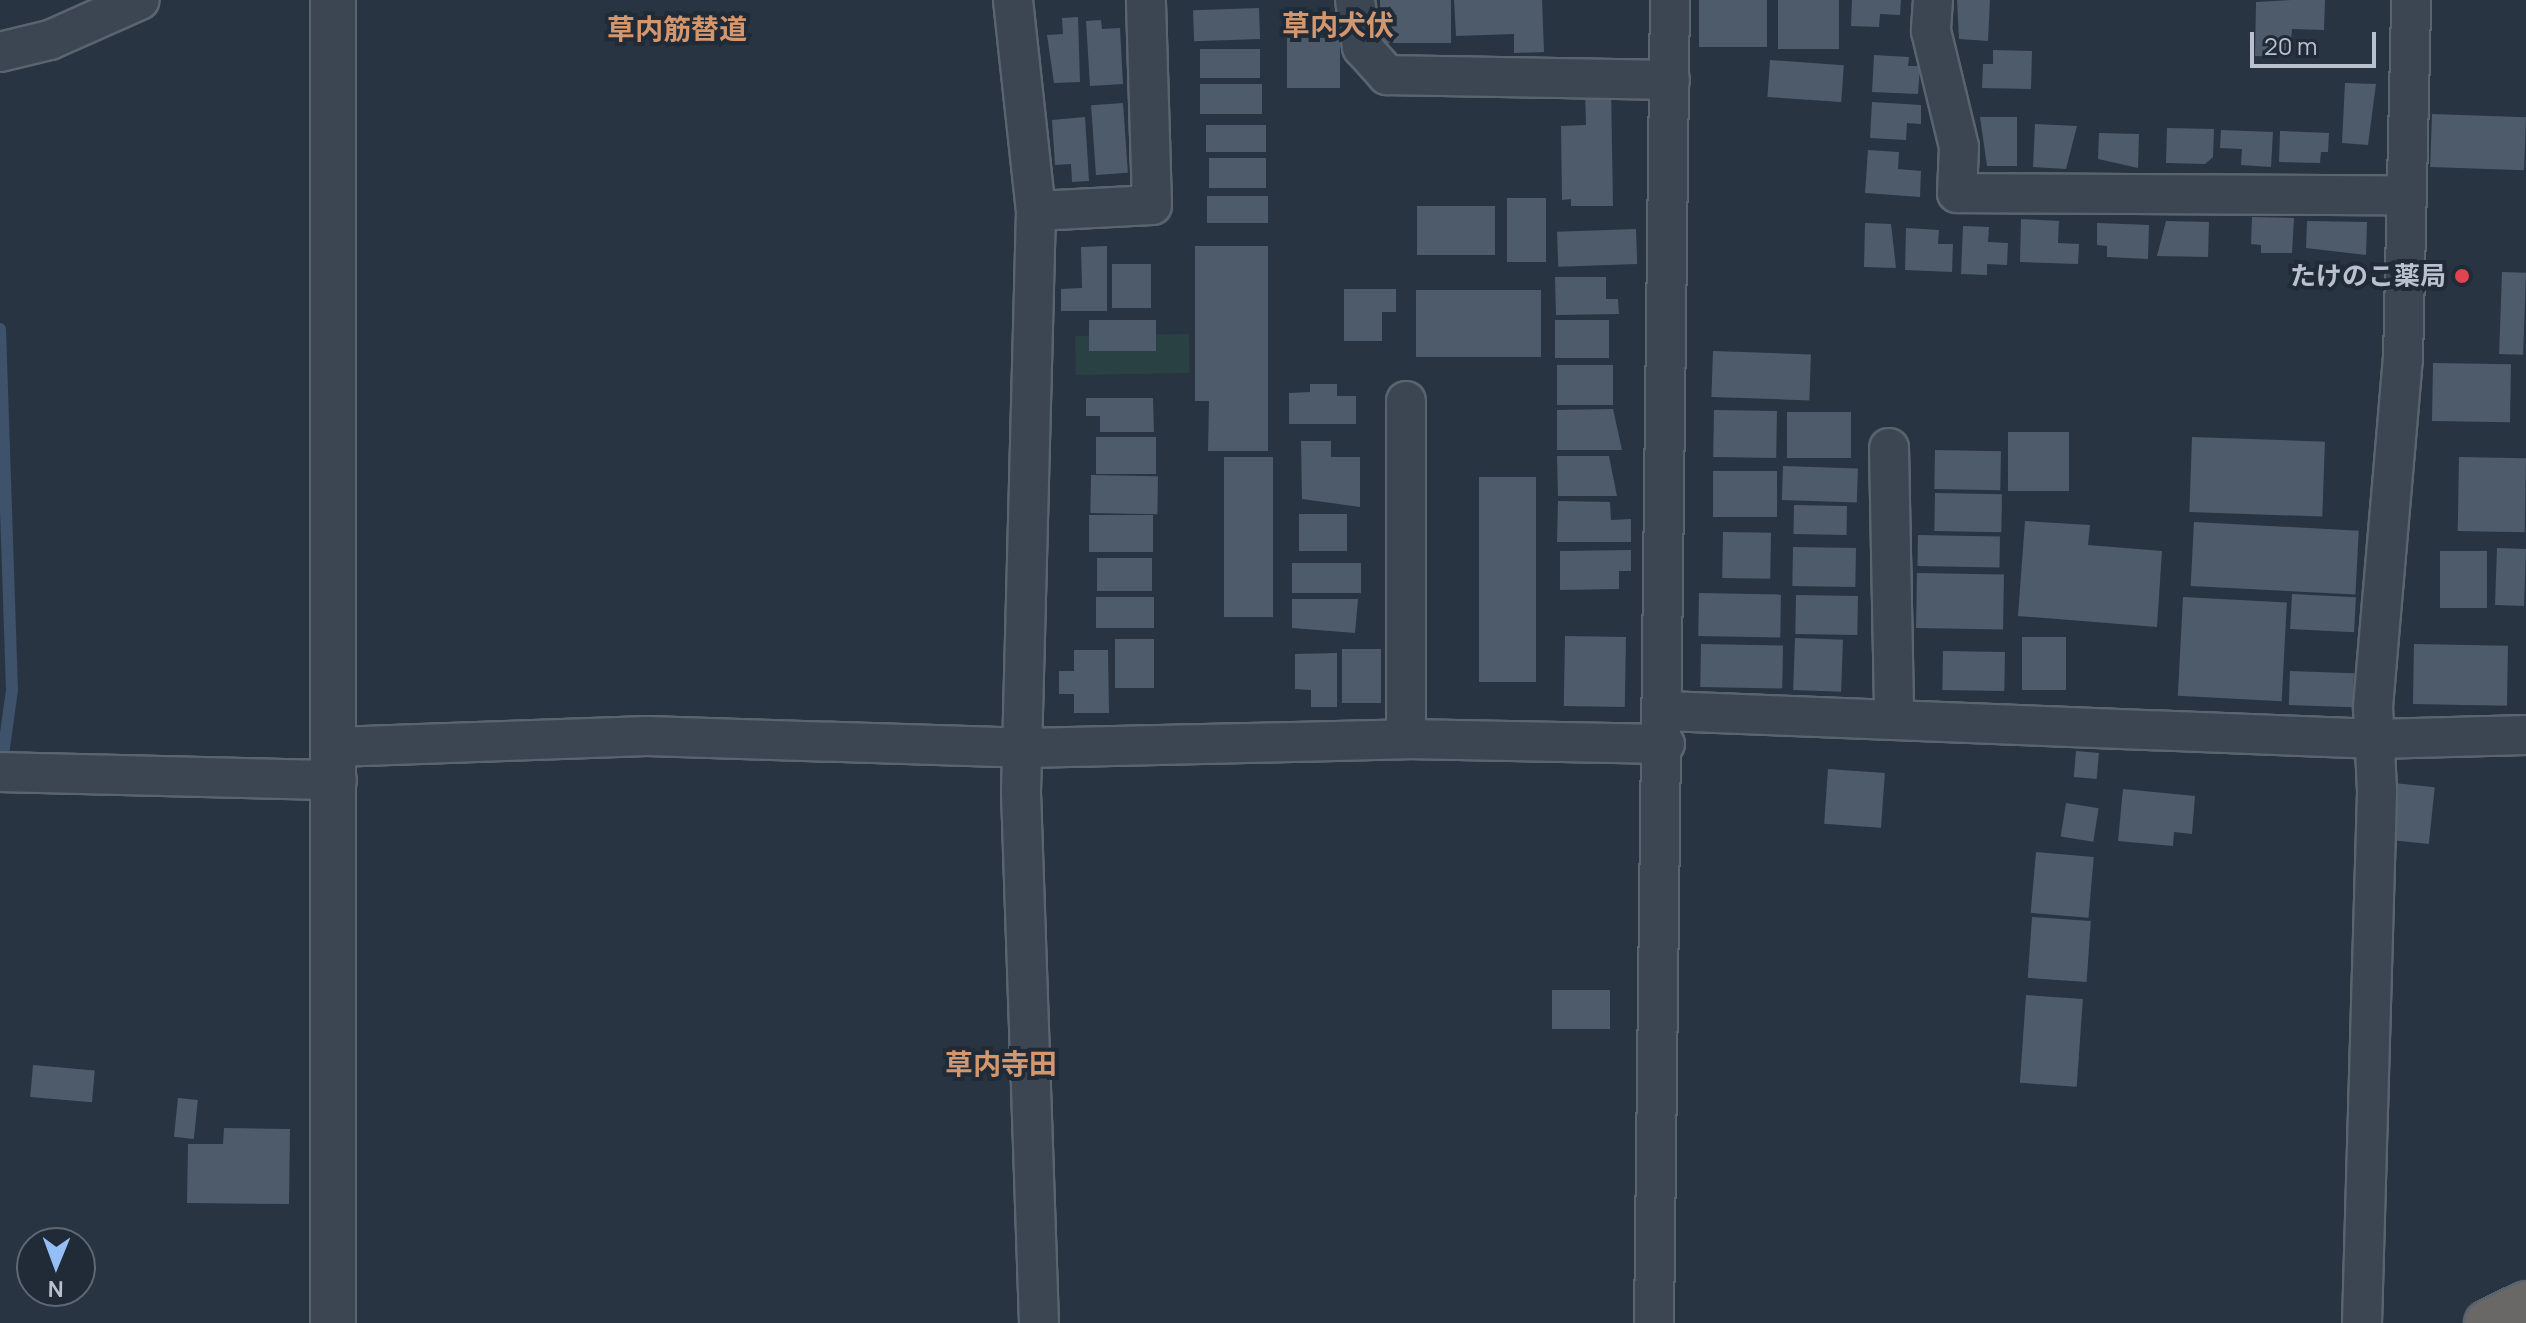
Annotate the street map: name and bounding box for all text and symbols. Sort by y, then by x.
district label: 草内犬伏 [1282,7,1394,41]
district label: 草内筋替道 [607,11,747,45]
scale bar [2254,16,2380,66]
text: 20 m [2264,29,2317,62]
place label: たけのこ薬局 [2290,260,2446,292]
marker: たけのこ薬局 [2453,267,2471,285]
district label: 草内寺田 [945,1046,1057,1080]
north arrow [16,1227,96,1307]
text: N [47,1274,64,1304]

